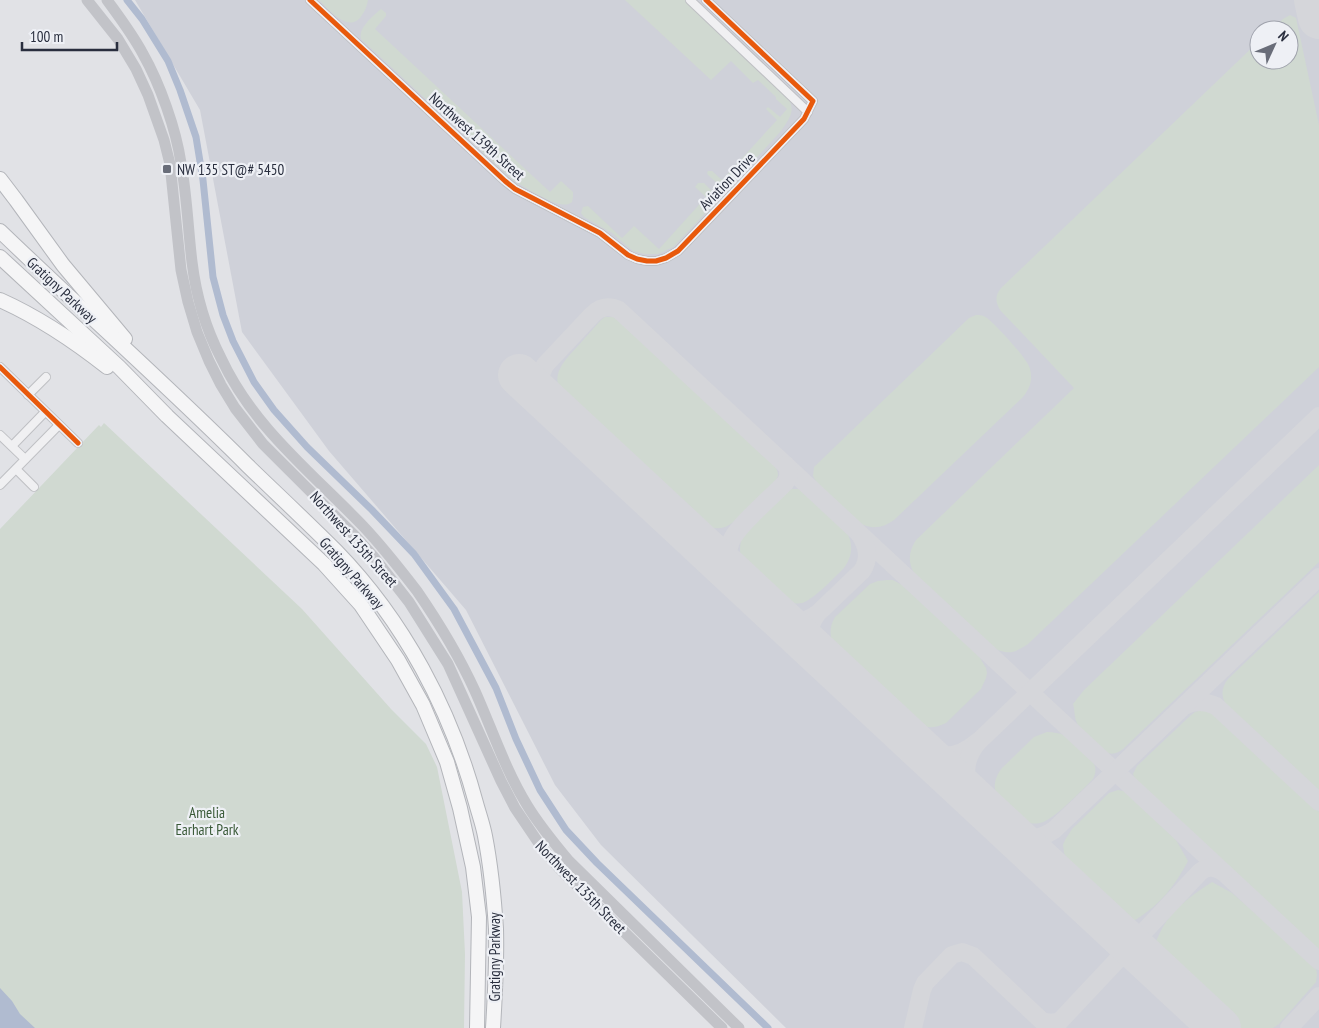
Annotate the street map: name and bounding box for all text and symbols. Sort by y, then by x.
scale bar [22,20,118,52]
north arrow [1249,20,1299,70]
text: 100 m [30,27,63,46]
text: N [1274,27,1292,45]
street label: Northwest 139th Street [425,88,529,184]
street label: Aviation Drive [695,148,759,214]
place label: NW 135 ST@# 5450 [177,160,285,179]
marker: NW 135 ST@# 5450 [161,163,173,175]
street label: Gratigny Parkway [23,253,101,328]
street label: Northwest 135th Street [306,487,402,591]
street label: Gratigny Parkway [316,533,389,613]
park label: Amelia Earhart Park [175,803,239,839]
street label: Northwest 135th Street [532,836,630,938]
street label: Gratigny Parkway [485,912,504,1002]

